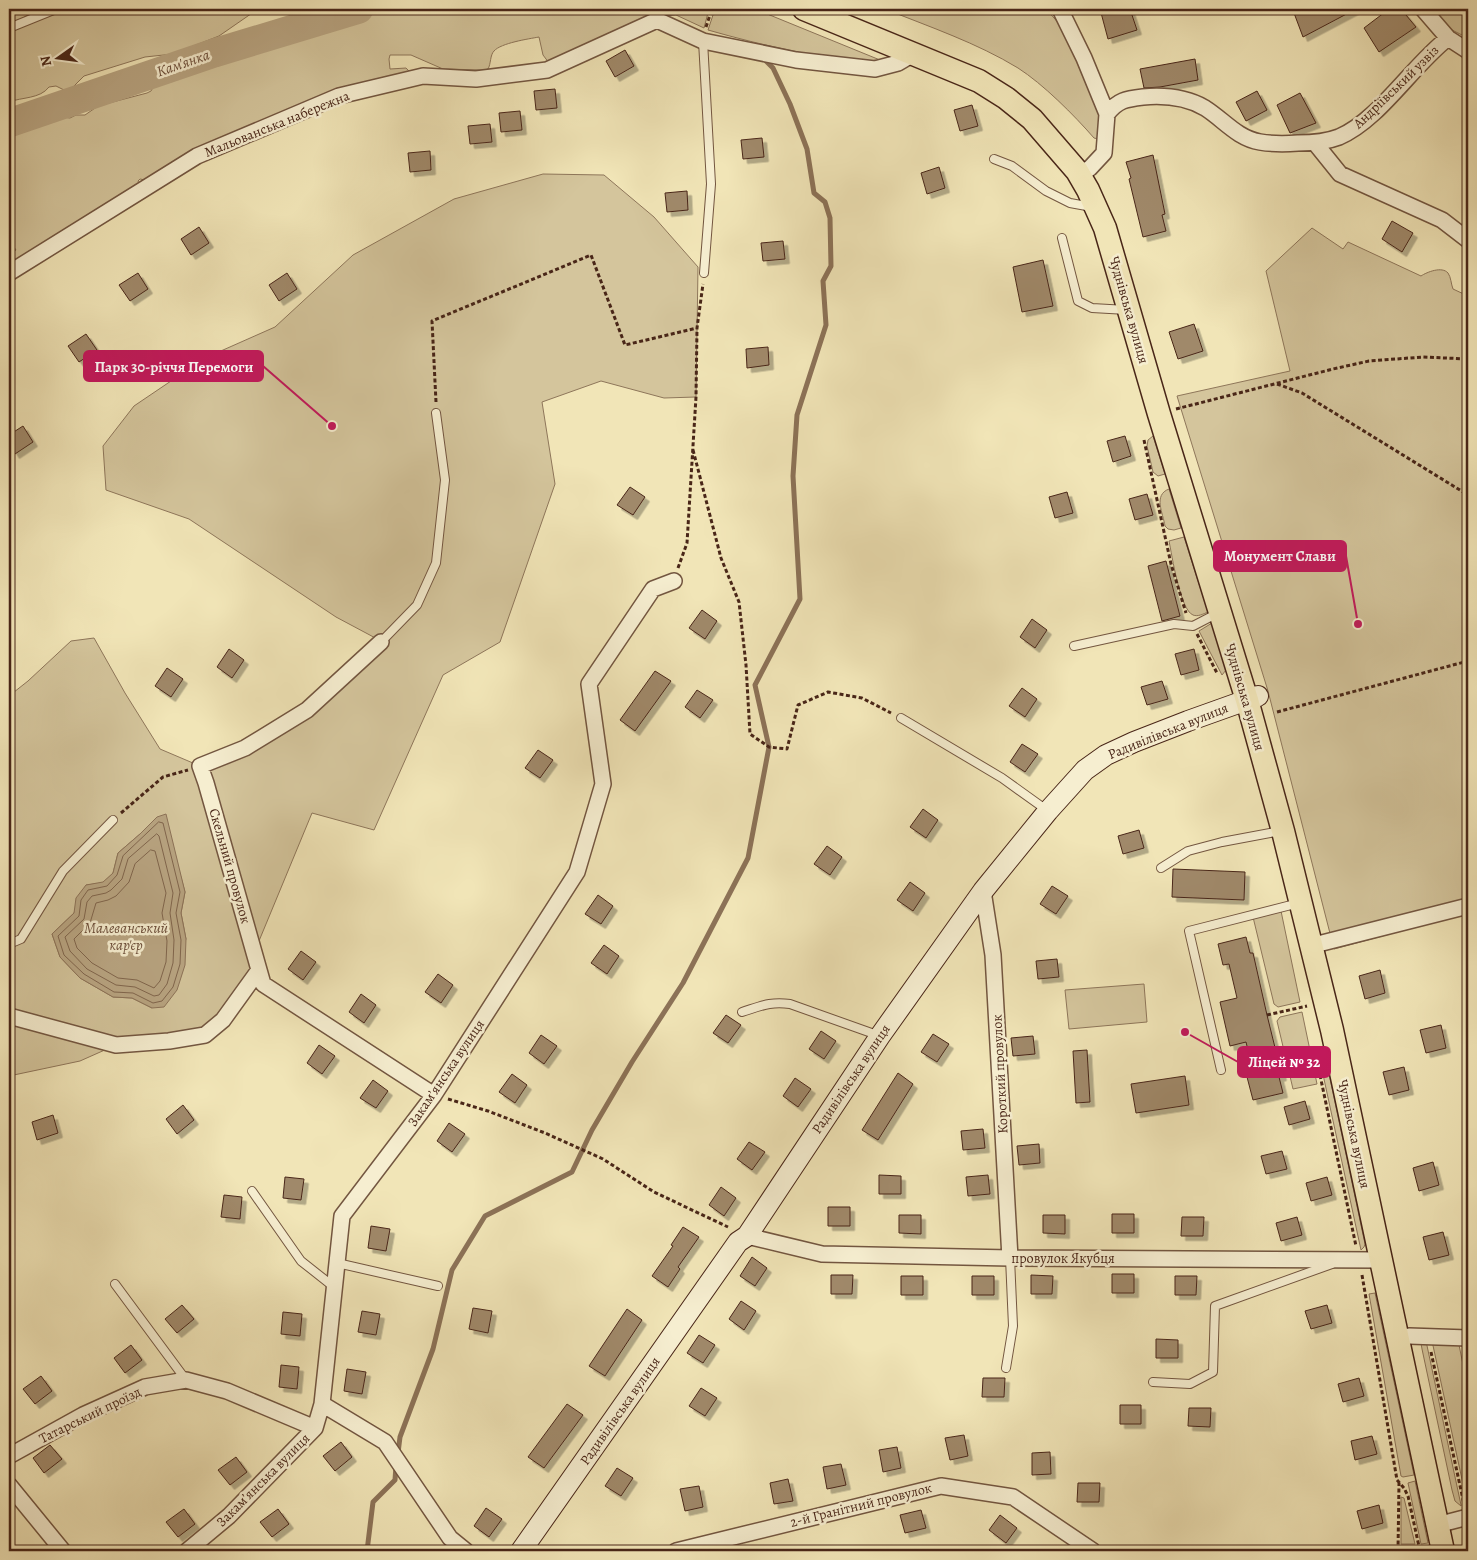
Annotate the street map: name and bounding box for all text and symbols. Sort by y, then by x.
north arrow [32,32,82,82]
street label: Андріївський узвіз [1348,41,1443,134]
water label: Кам'янка [154,45,212,81]
text: N [35,54,56,68]
street label: Мальованська набережна [202,86,353,162]
street label: Чуднівська вулиця [1105,254,1153,366]
callout: Парк 30-річчя Перемоги [84,351,263,381]
text: Парк 30-річчя Перемоги [94,357,254,377]
callout: Монумент Слави [1214,541,1346,571]
text: Монумент Слави [1224,546,1336,566]
street label: Чуднівська вулиця [1221,641,1269,753]
street label: Радивілівська вулиця [1105,698,1231,764]
street label: Скельний провулок [204,806,256,926]
water label: Малеванський кар'єр [84,918,169,955]
street label: Короткий провулок [987,1014,1013,1134]
street label: Закамʼянська вулиця [403,1016,489,1130]
street label: Радивілівська вулиця [807,1020,895,1137]
callout: Ліцей № 32 [1238,1047,1330,1077]
text: Ліцей № 32 [1248,1052,1321,1072]
street label: Чуднівська вулиця [1333,1078,1375,1190]
street label: провулок Якубця [1011,1249,1115,1268]
street label: Радивілівська вулиця [575,1353,665,1469]
street label: Татарський проїзд [36,1382,144,1448]
street label: Закамʼянська вулиця [212,1429,314,1531]
street label: 2-й Гранітний провулок [788,1478,934,1532]

